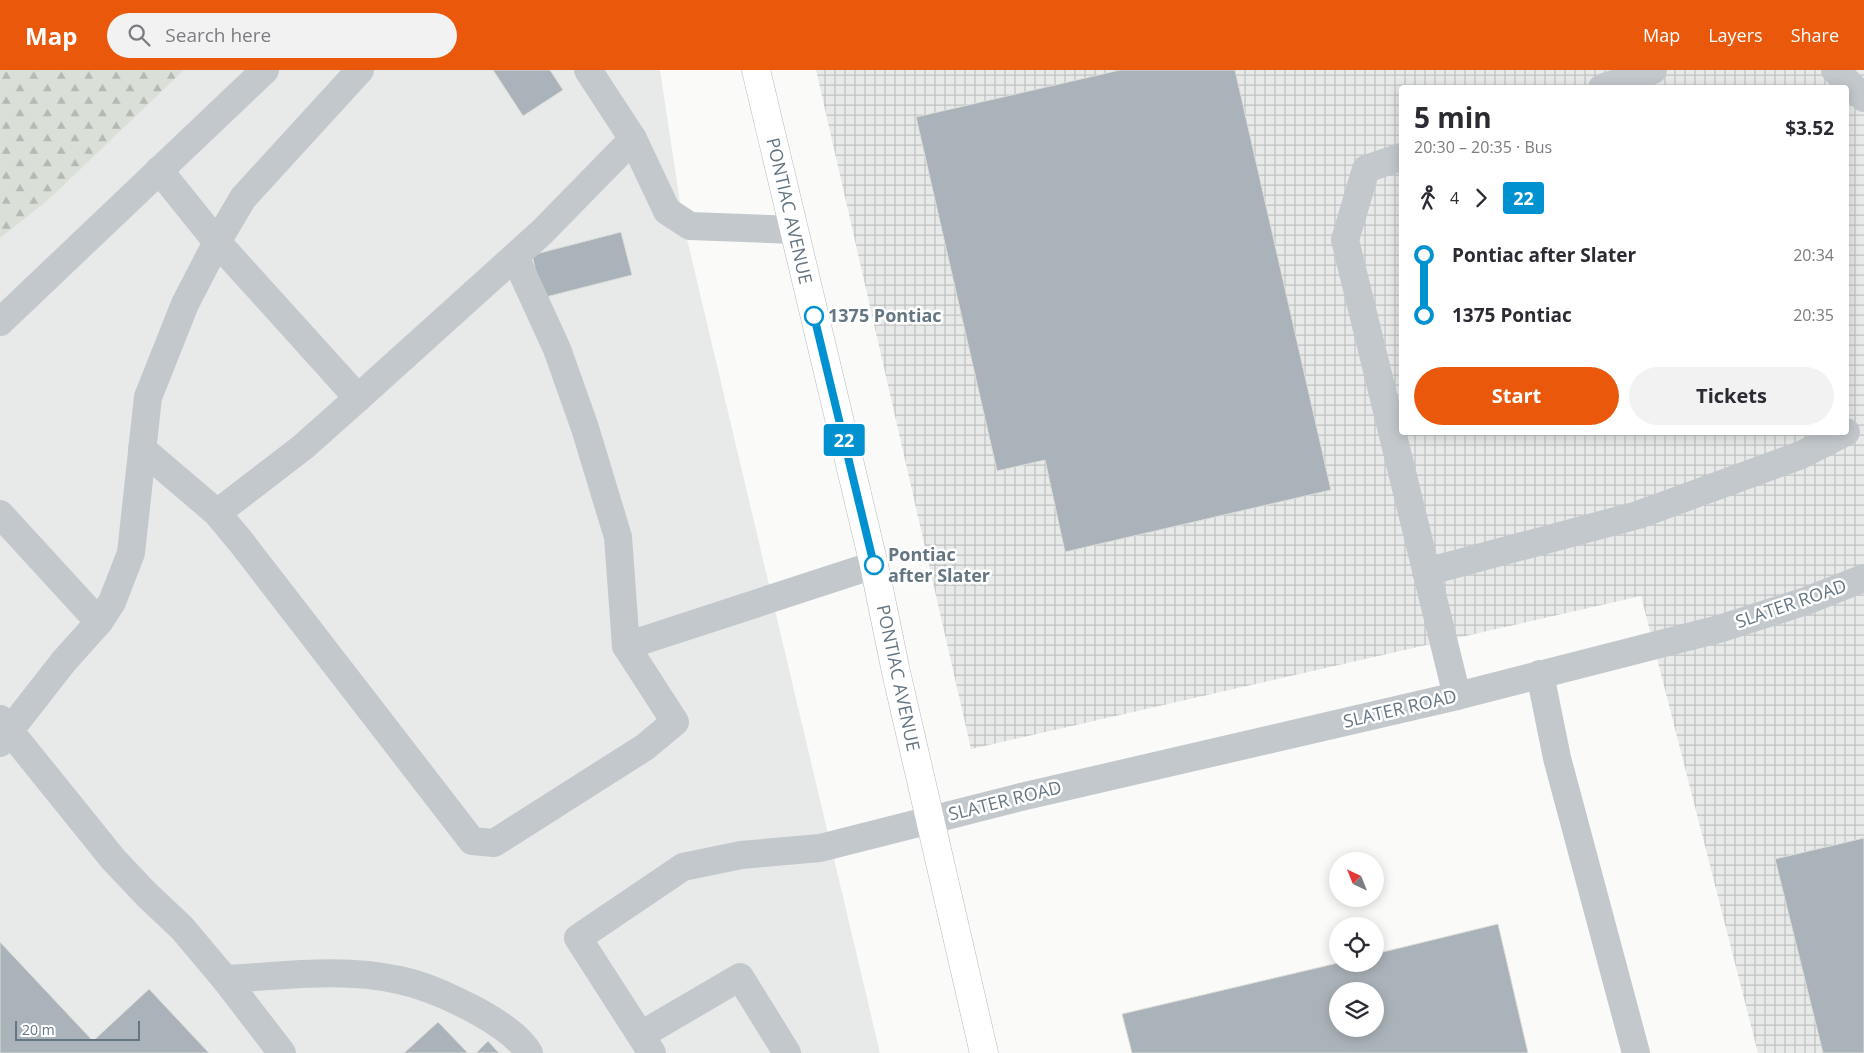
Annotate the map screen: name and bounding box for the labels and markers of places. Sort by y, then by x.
place label: 1375 Pontiac [828,303,942,327]
marker: 1375 Pontiac [804,306,824,326]
place label: Pontiac after Slater [888,542,990,587]
marker: Pontiac after Slater [864,555,884,575]

